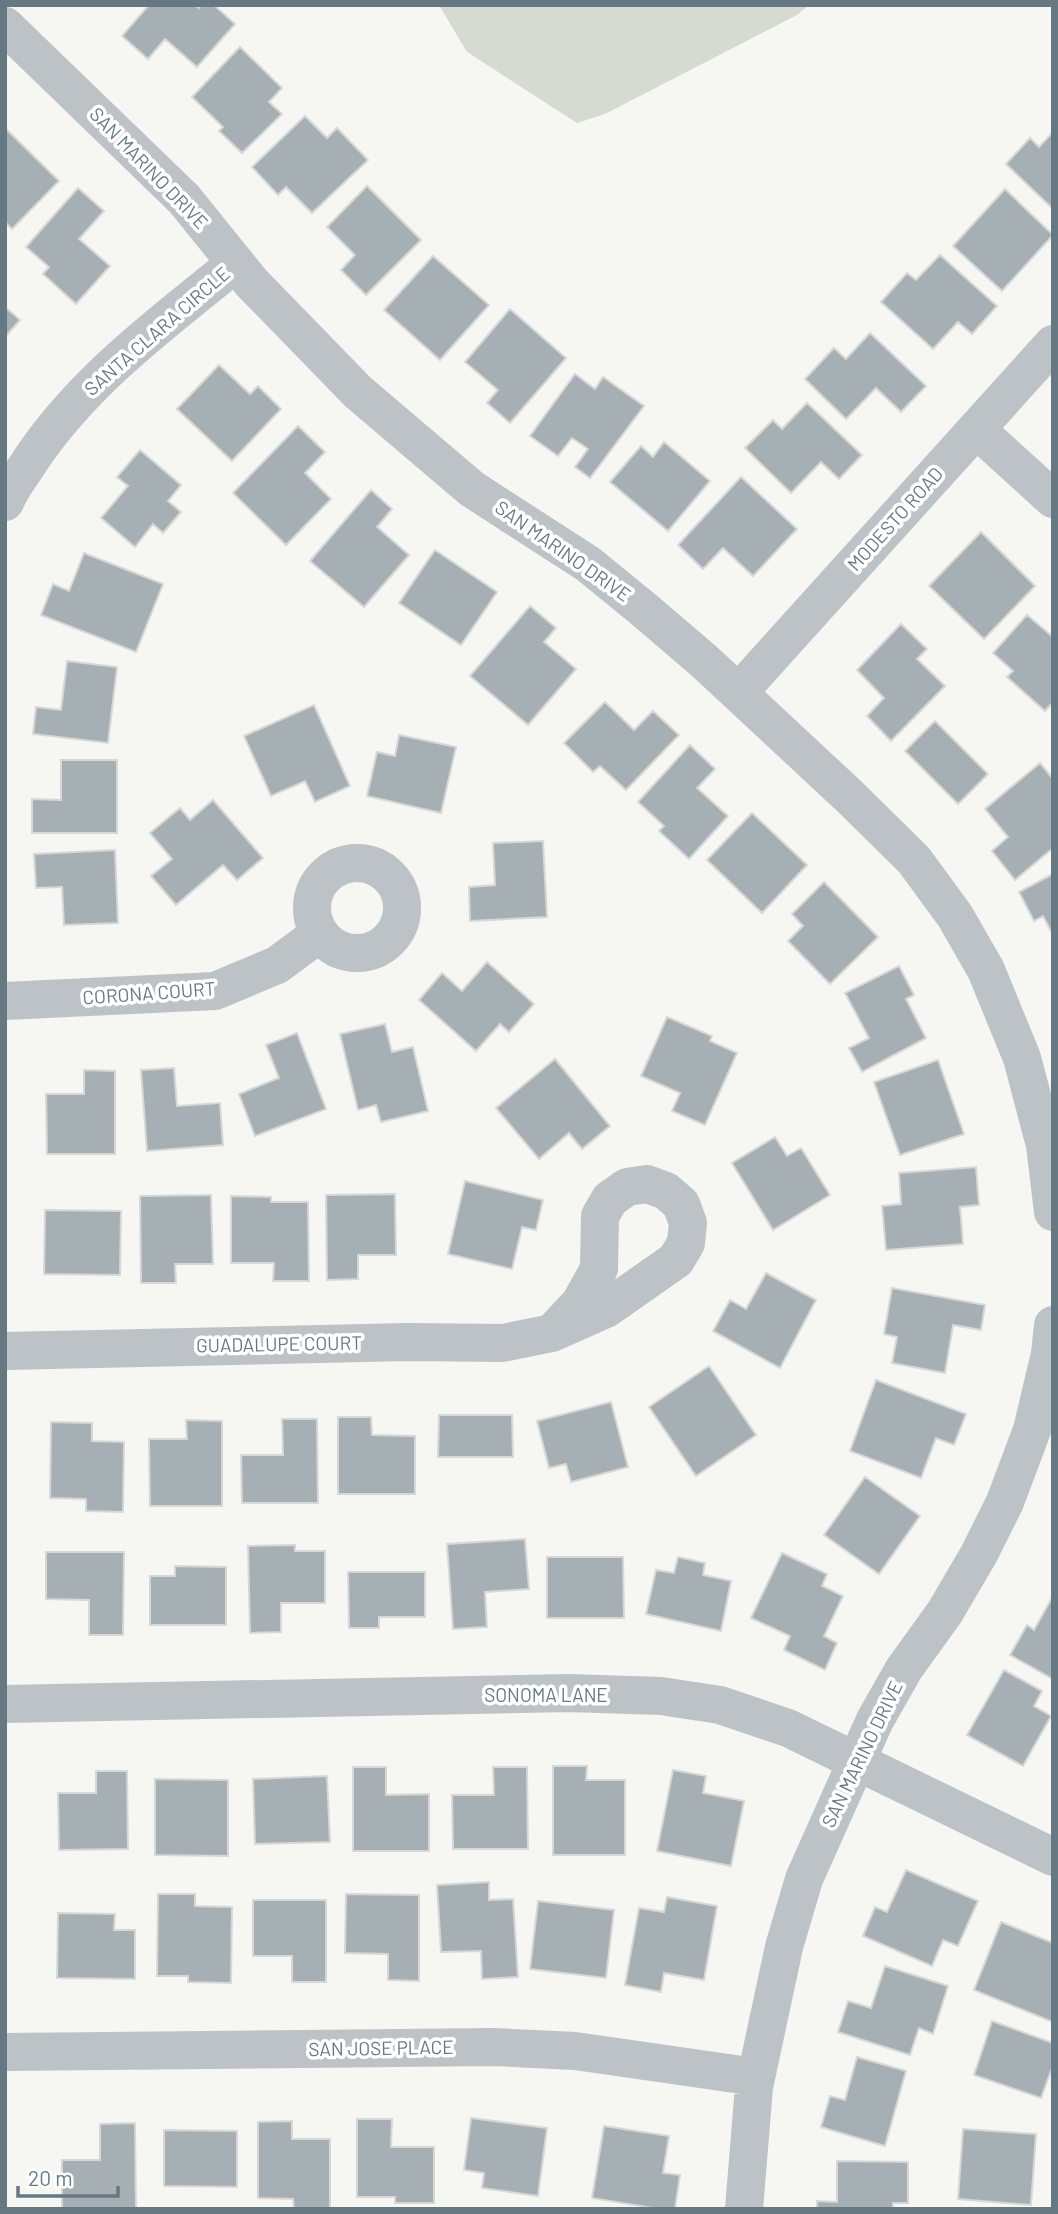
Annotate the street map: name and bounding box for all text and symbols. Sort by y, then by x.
street label: SAN MARINO DRIVE [85,102,213,233]
street label: SANTA CLARA CIRCLE [79,261,234,400]
street label: MODESTO ROAD [842,462,947,575]
street label: SAN MARINO DRIVE [491,495,635,606]
street label: CORONA COURT [82,976,216,1009]
street label: GUADALUPE COURT [196,1331,362,1356]
street label: SAN MARINO DRIVE [816,1677,907,1831]
street label: SONOMA LANE [484,1683,608,1706]
street label: SAN JOSE PLACE [308,2035,454,2060]
scale bar [18,2154,117,2198]
text: 20 m [28,2165,73,2190]

